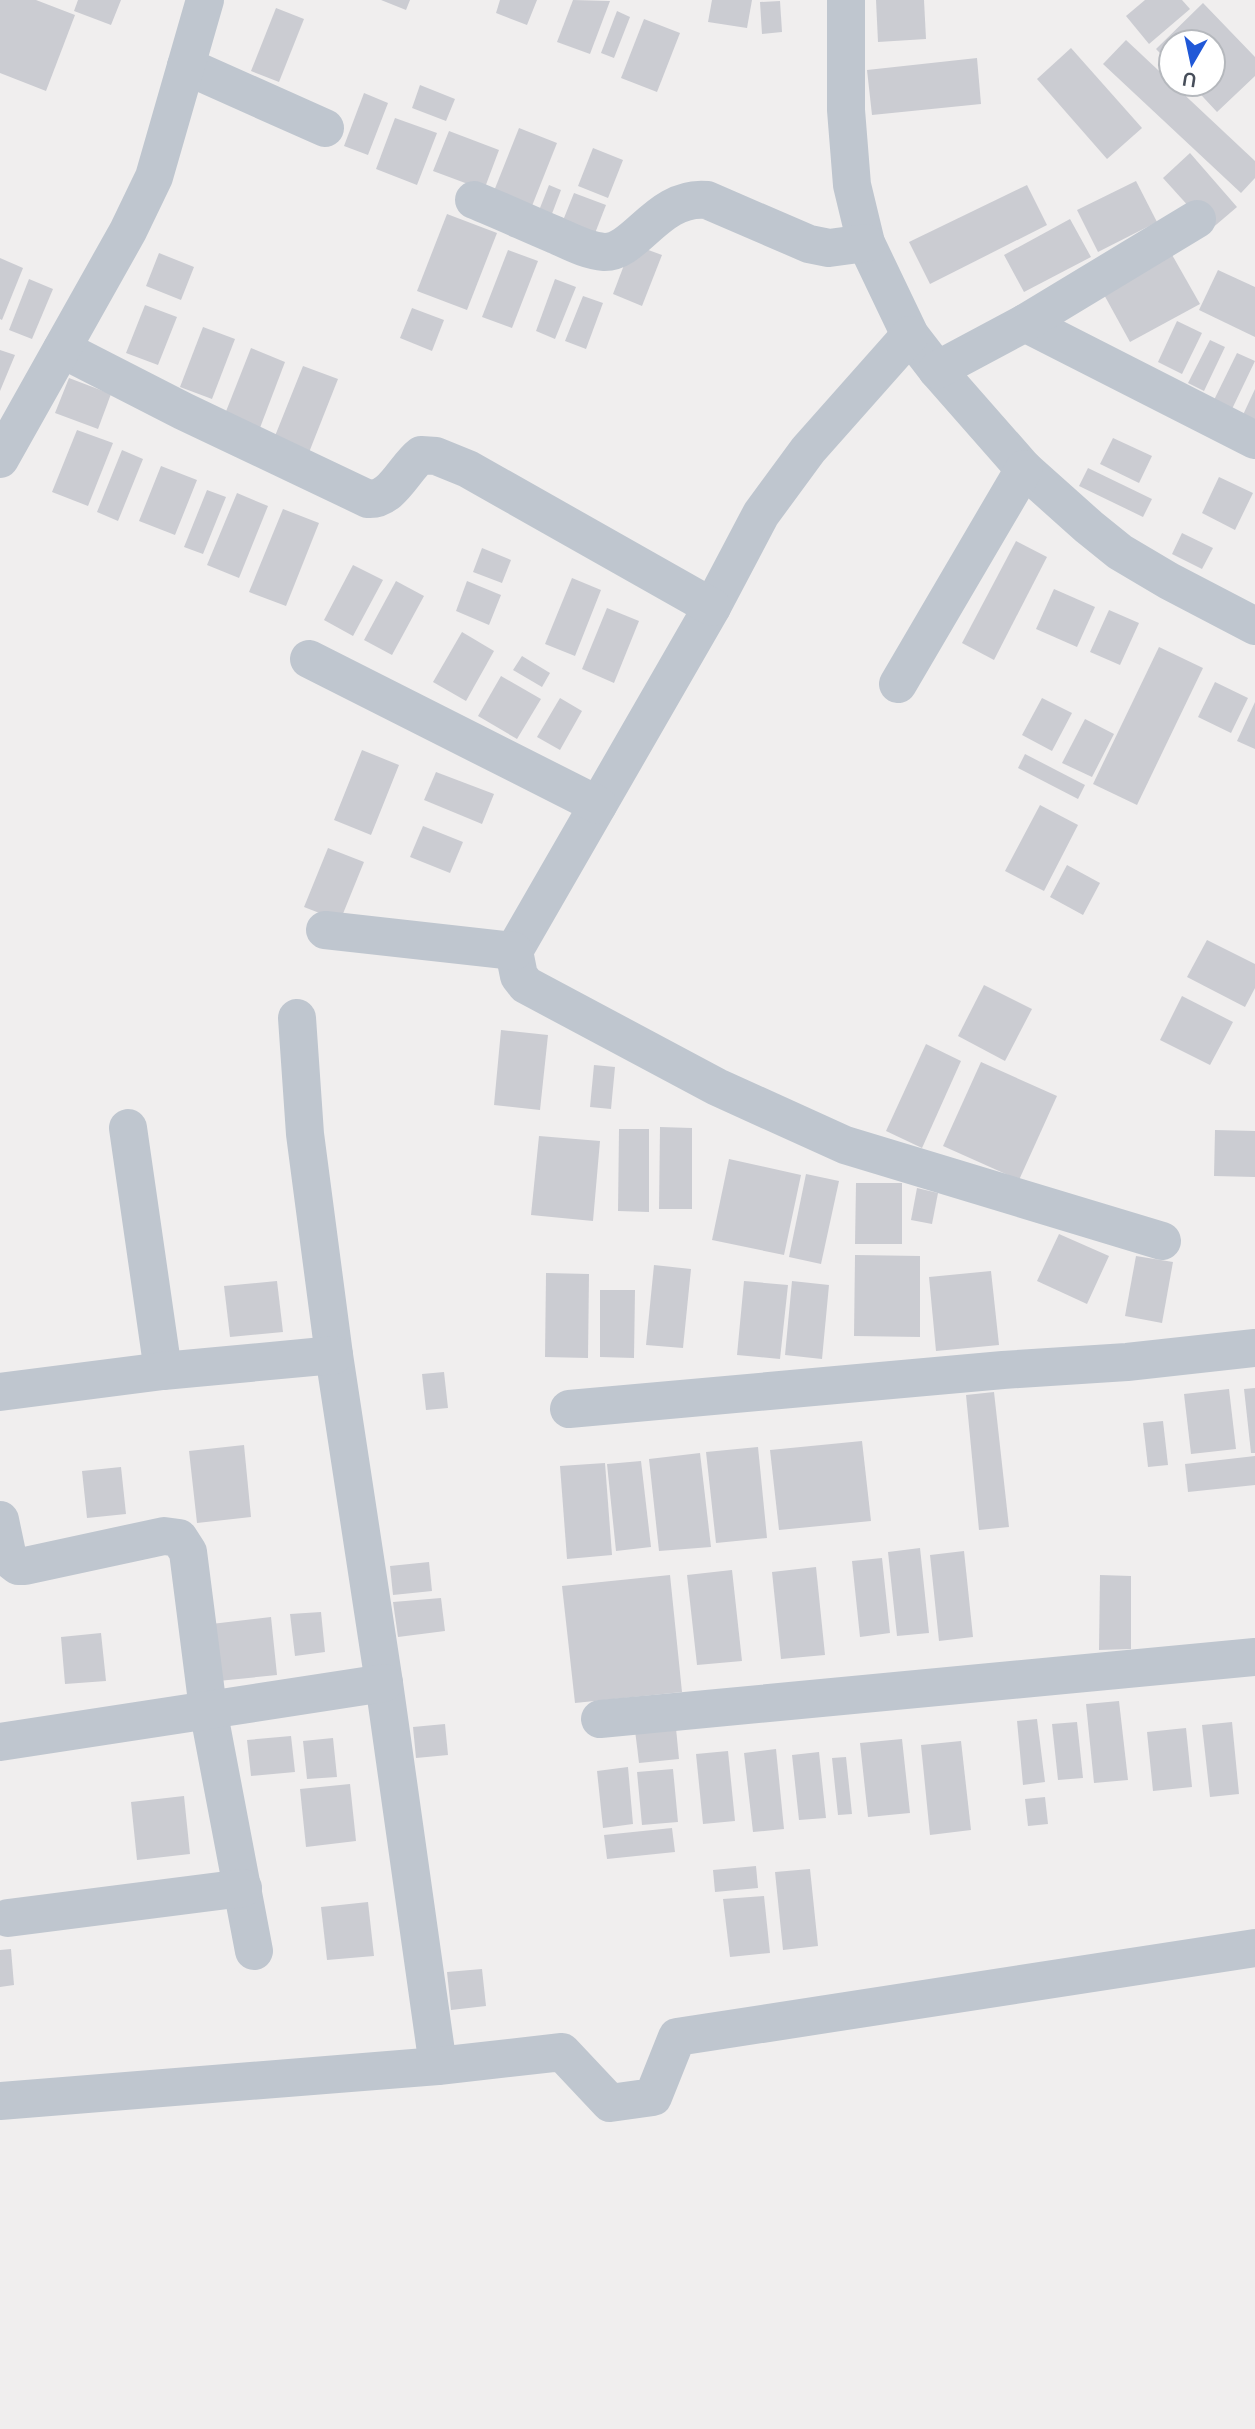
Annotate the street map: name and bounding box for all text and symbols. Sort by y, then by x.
north arrow [1157,28,1227,98]
text: U [1180,68,1198,93]

